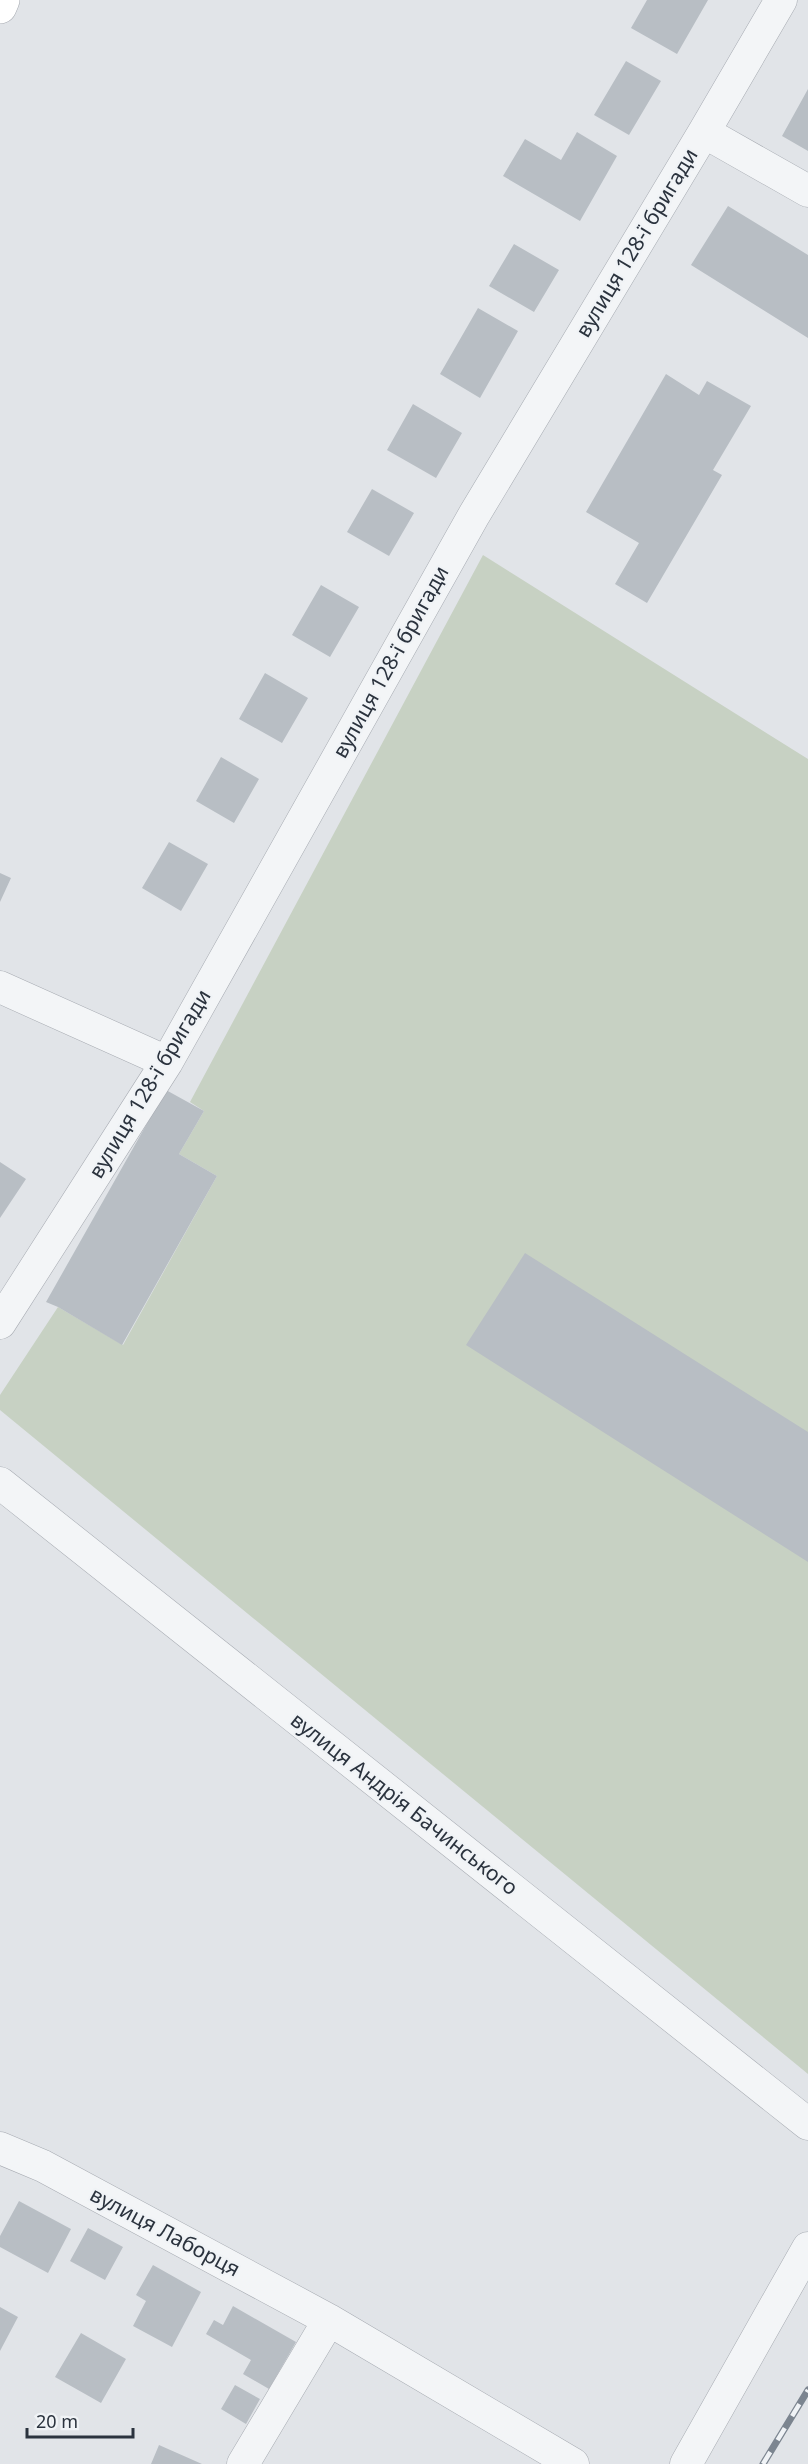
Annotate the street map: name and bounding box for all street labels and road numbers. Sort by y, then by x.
street label: вулиця 128-ї бригади [569,143,704,342]
street label: вулиця 128-ї бригади [326,560,455,763]
street label: вулиця 128-ї бригади [82,984,217,1183]
street label: вулиця Андрія Бачинського [285,1706,524,1901]
street label: вулиця Лаборця [86,2180,245,2282]

